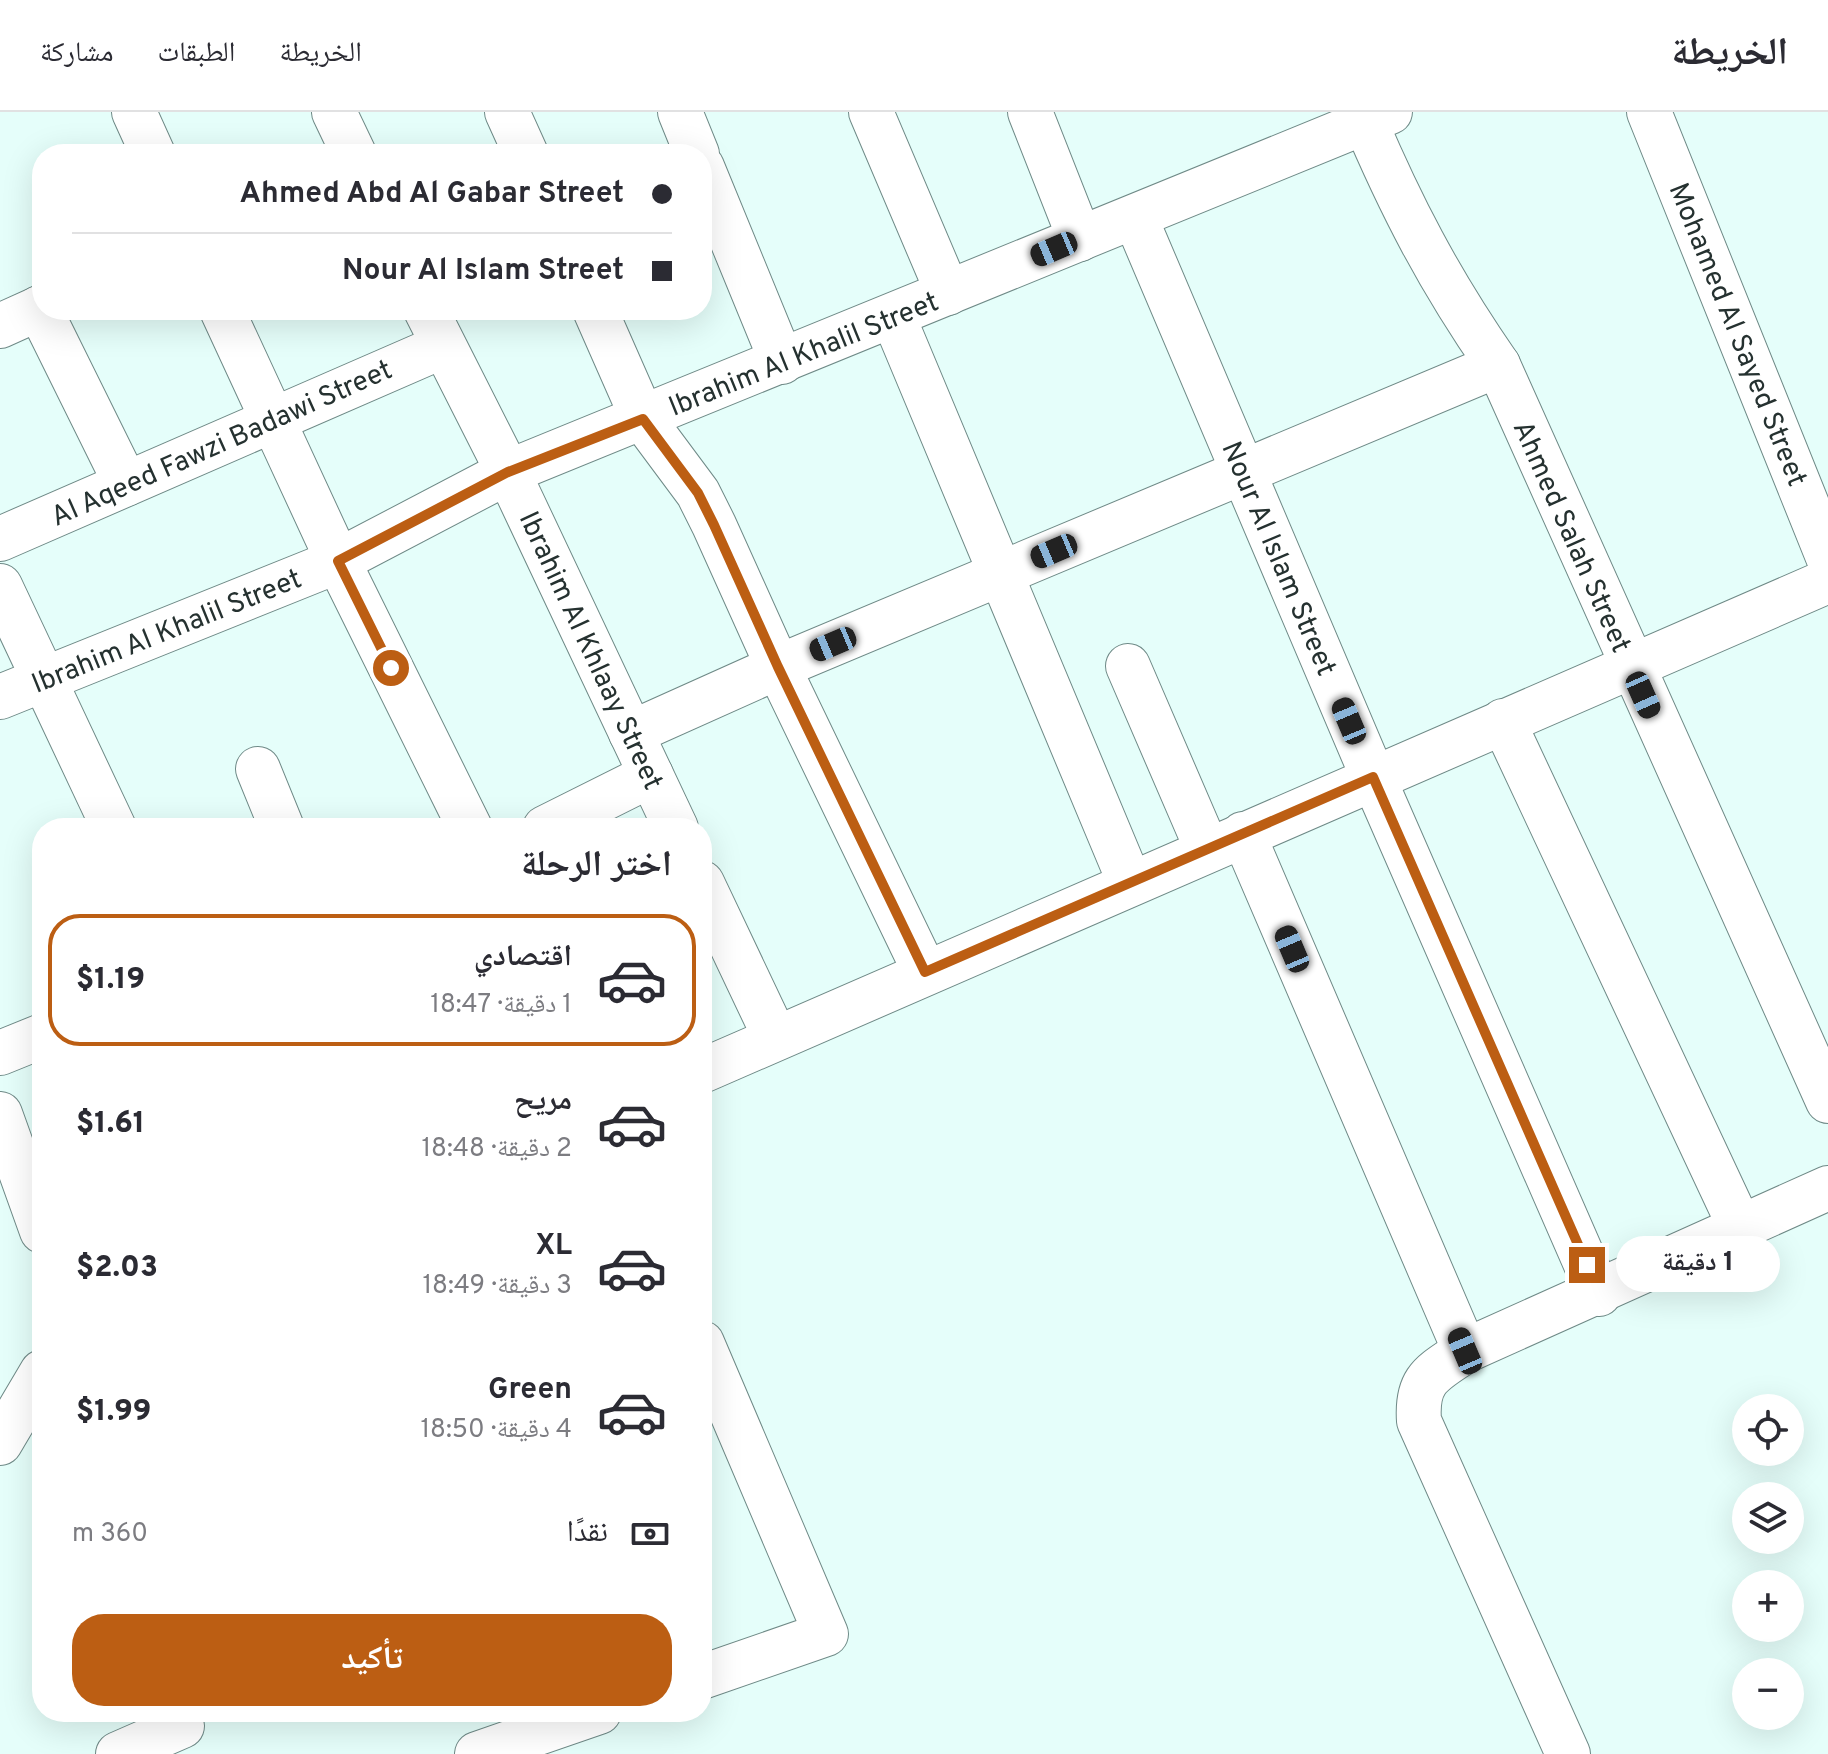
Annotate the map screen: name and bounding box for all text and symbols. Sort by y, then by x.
text: الخريطة [1671,30,1788,79]
text: مشاركة [40,36,114,72]
text: الطبقات [158,36,235,72]
text: الخريطة [279,36,362,72]
text: Ahmed Abd Al Gabar Street [239,176,624,213]
street label: Mohamed Al Sayed Street [1659,178,1814,492]
car [1027,229,1081,269]
text: Nour Al Islam Street [342,253,624,290]
street label: Ibrahim Al Khalil Street [664,285,944,426]
street label: Al Aqeed Fawzi Badawi Street [46,353,398,536]
street label: Ahmed Salah Street [1503,416,1638,659]
street label: Nour Al Islam Street [1212,437,1343,682]
street label: Ibrahim Al Khlaay Street [509,506,670,796]
car [1027,531,1081,571]
street label: Ibrahim Al Khalil Street [27,562,307,703]
car [806,624,860,664]
route start [373,650,409,686]
car [1622,668,1664,722]
car [1329,694,1369,748]
text: اختر الرحلة [521,843,672,889]
car [1272,922,1312,976]
text: اقتصادي [474,939,572,976]
icon: car [596,944,668,1016]
text: $1.19 [76,962,145,999]
text: 1 دقيقة · 18:47 [430,989,572,1022]
text: مريح [514,1083,572,1120]
icon: car [596,1088,668,1160]
text: $1.61 [76,1106,145,1143]
text: 2 دقيقة · 18:48 [421,1133,572,1166]
text: XL [535,1228,572,1265]
icon: car [596,1232,668,1304]
callout: 1 دقيقة [1615,1237,1779,1293]
route end [1569,1247,1605,1283]
text: 1 دقيقة [1662,1247,1734,1280]
text: $2.03 [76,1250,158,1287]
text: 3 دقيقة · 18:49 [422,1270,572,1303]
car [1445,1324,1485,1378]
text: Green [488,1372,572,1409]
icon: car [596,1376,668,1448]
text: $1.99 [76,1394,151,1431]
map controls [1732,1394,1804,1730]
button: locate [1732,1394,1804,1466]
text: 4 دقيقة · 18:50 [420,1414,572,1447]
button: layers [1732,1482,1804,1554]
icon: cash [628,1512,672,1556]
text: نقدًا [567,1515,608,1552]
text: 360 m [72,1518,148,1551]
button: + [1732,1570,1804,1642]
button: تأكيد [72,1614,672,1706]
button: − [1732,1658,1804,1730]

